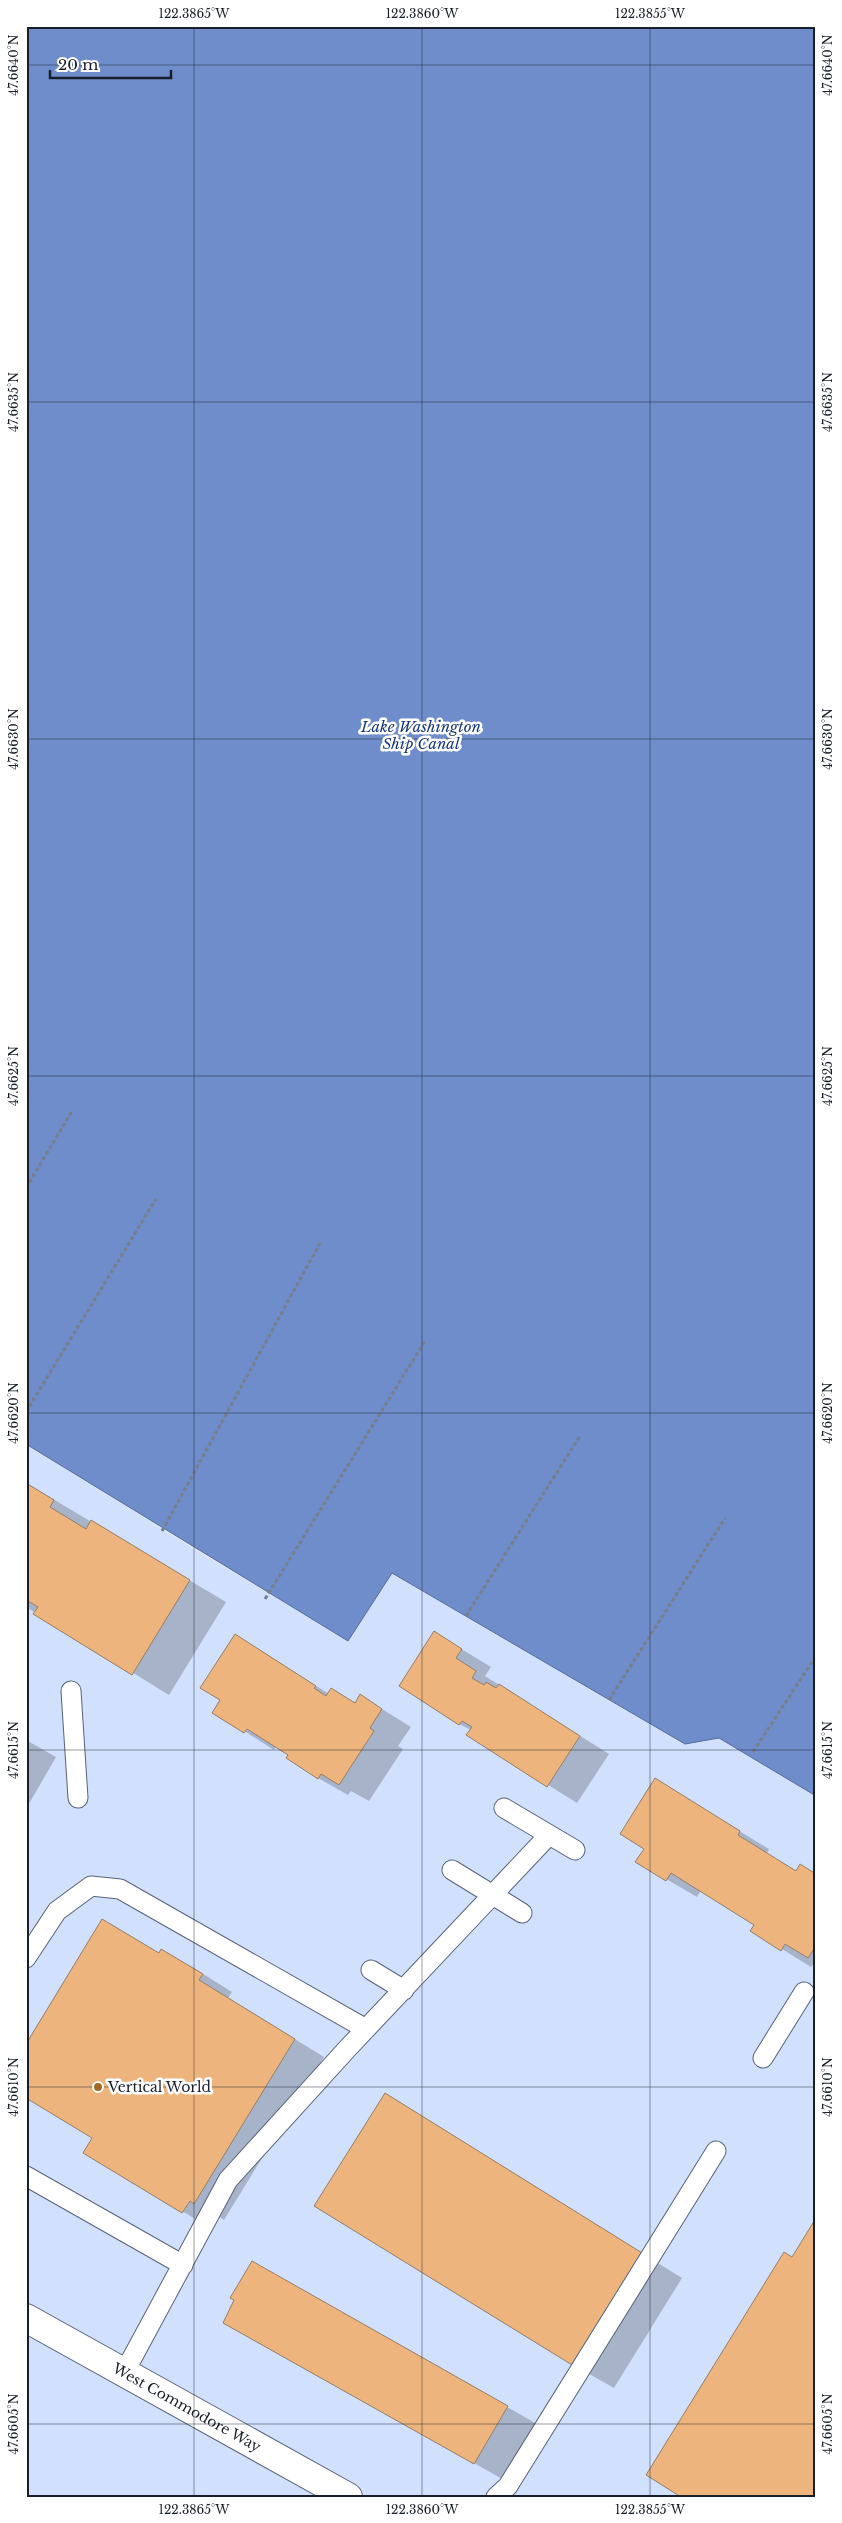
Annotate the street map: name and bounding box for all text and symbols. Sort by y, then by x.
text: 122.3865°W [159,6,230,21]
text: 122.3860°W [386,6,459,21]
text: 122.3855°W [615,6,686,21]
text: 47.6640°N [6,34,21,96]
text: 47.6640°N [820,34,835,96]
scale bar [50,48,171,80]
text: 20 m [58,55,98,74]
text: 47.6635°N [6,372,21,432]
text: 47.6635°N [820,372,835,432]
text: 47.6630°N [6,708,21,770]
text: 47.6630°N [820,708,835,770]
water label: Lake Washington Ship Canal [360,717,481,753]
text: 47.6625°N [6,1046,21,1106]
text: 47.6625°N [820,1046,835,1106]
text: 47.6620°N [6,1382,21,1444]
text: 47.6620°N [820,1382,835,1444]
text: 47.6615°N [6,1721,21,1779]
text: 47.6615°N [820,1721,835,1779]
text: 47.6610°N [6,2057,21,2117]
text: 47.6610°N [820,2057,835,2117]
place label: Vertical World [107,2078,212,2096]
marker: Vertical World [92,2081,104,2093]
street label: West Commodore Way [109,2358,264,2456]
text: 47.6605°N [6,2393,21,2455]
text: 47.6605°N [820,2393,835,2455]
text: 122.3865°W [159,2502,230,2517]
text: 122.3860°W [386,2502,459,2517]
text: 122.3855°W [615,2502,686,2517]

